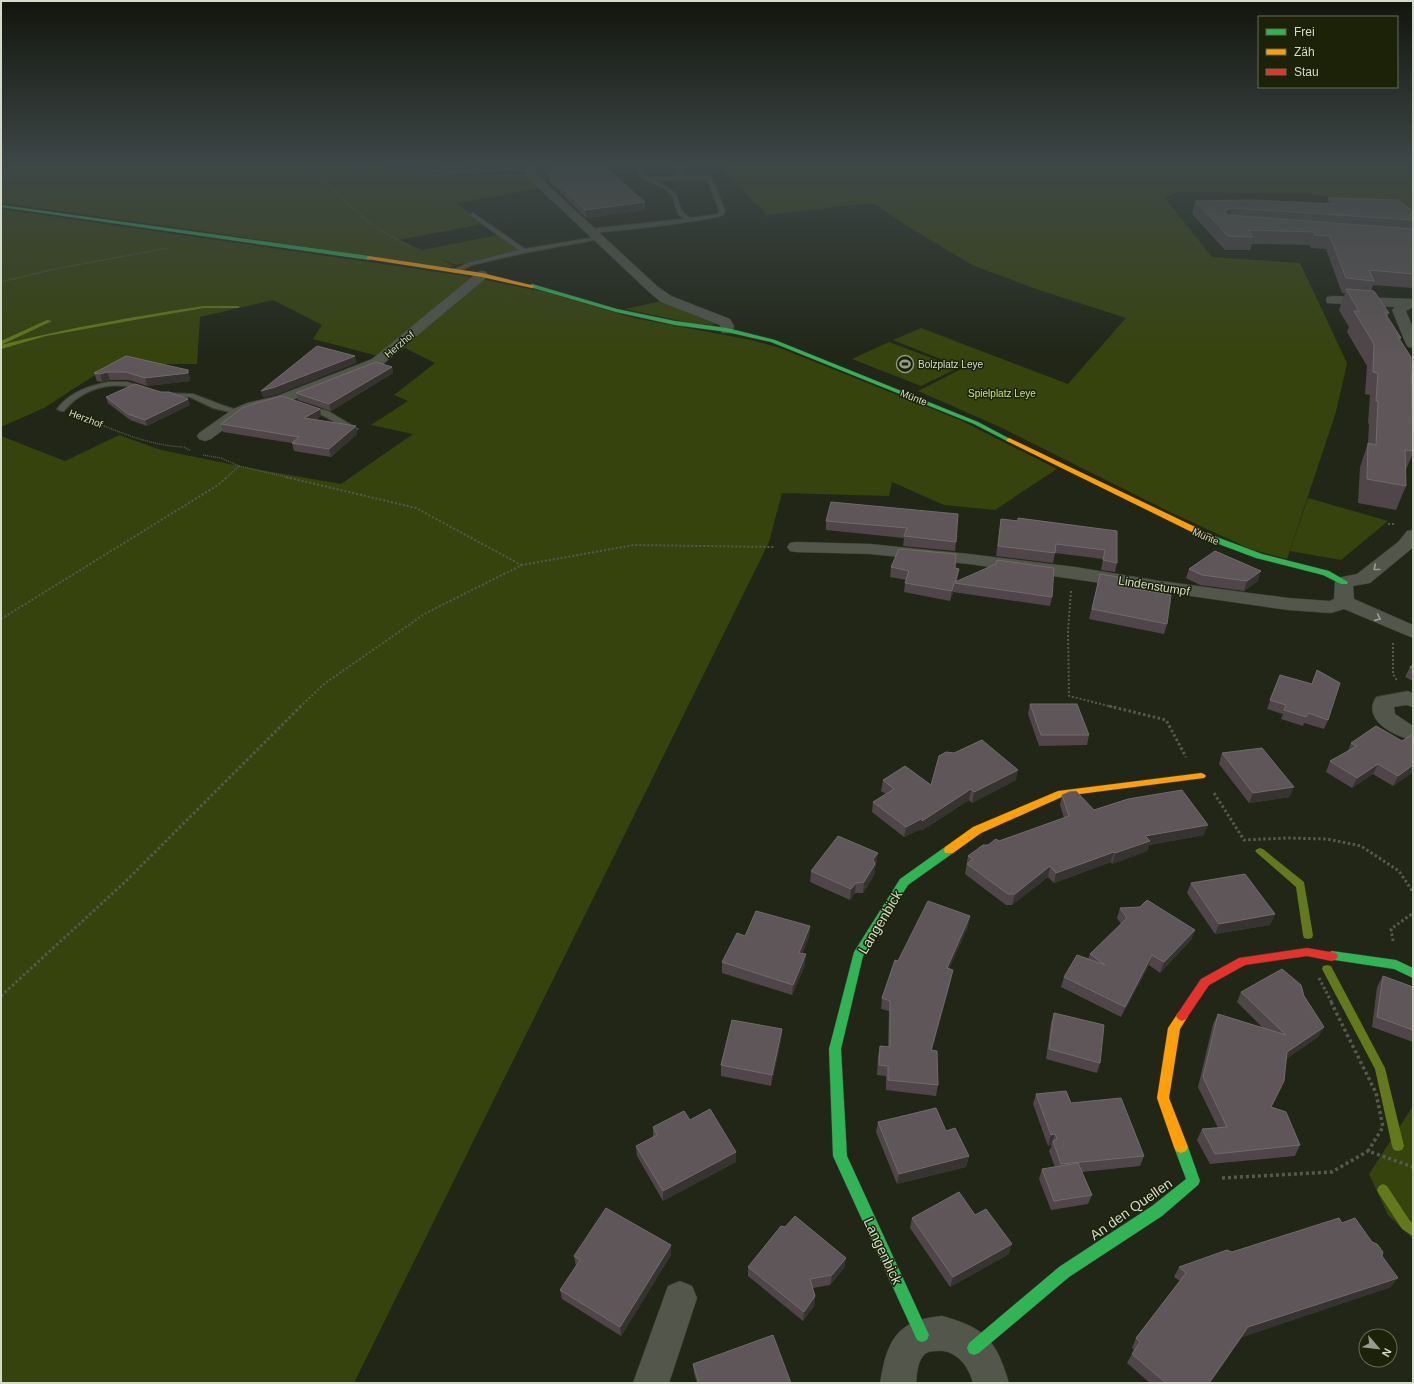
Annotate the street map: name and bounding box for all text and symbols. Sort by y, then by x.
legend [1258,16,1398,88]
text: Frei [1294,25,1315,39]
text: Zäh [1294,45,1315,59]
text: Stau [1294,65,1319,79]
street label: Herzhof [382,329,416,360]
sports icon: Bolzplatz Leye [895,354,915,374]
place label: Bolzplatz Leye [918,359,983,370]
street label: Münte [899,387,929,408]
park label: Spielplatz Leye [968,388,1036,399]
street label: Herzhof [68,407,104,430]
street label: Münte [1191,526,1221,547]
one-way arrow [1374,564,1381,571]
street label: Lindenstumpf [1117,573,1191,599]
one-way arrow [1374,613,1382,621]
street label: Langenbick [855,886,906,957]
street label: An den Quellen [1087,1175,1175,1243]
street label: Langenbick [861,1215,906,1288]
north arrow [1358,1328,1398,1368]
text: N [1380,1346,1394,1359]

